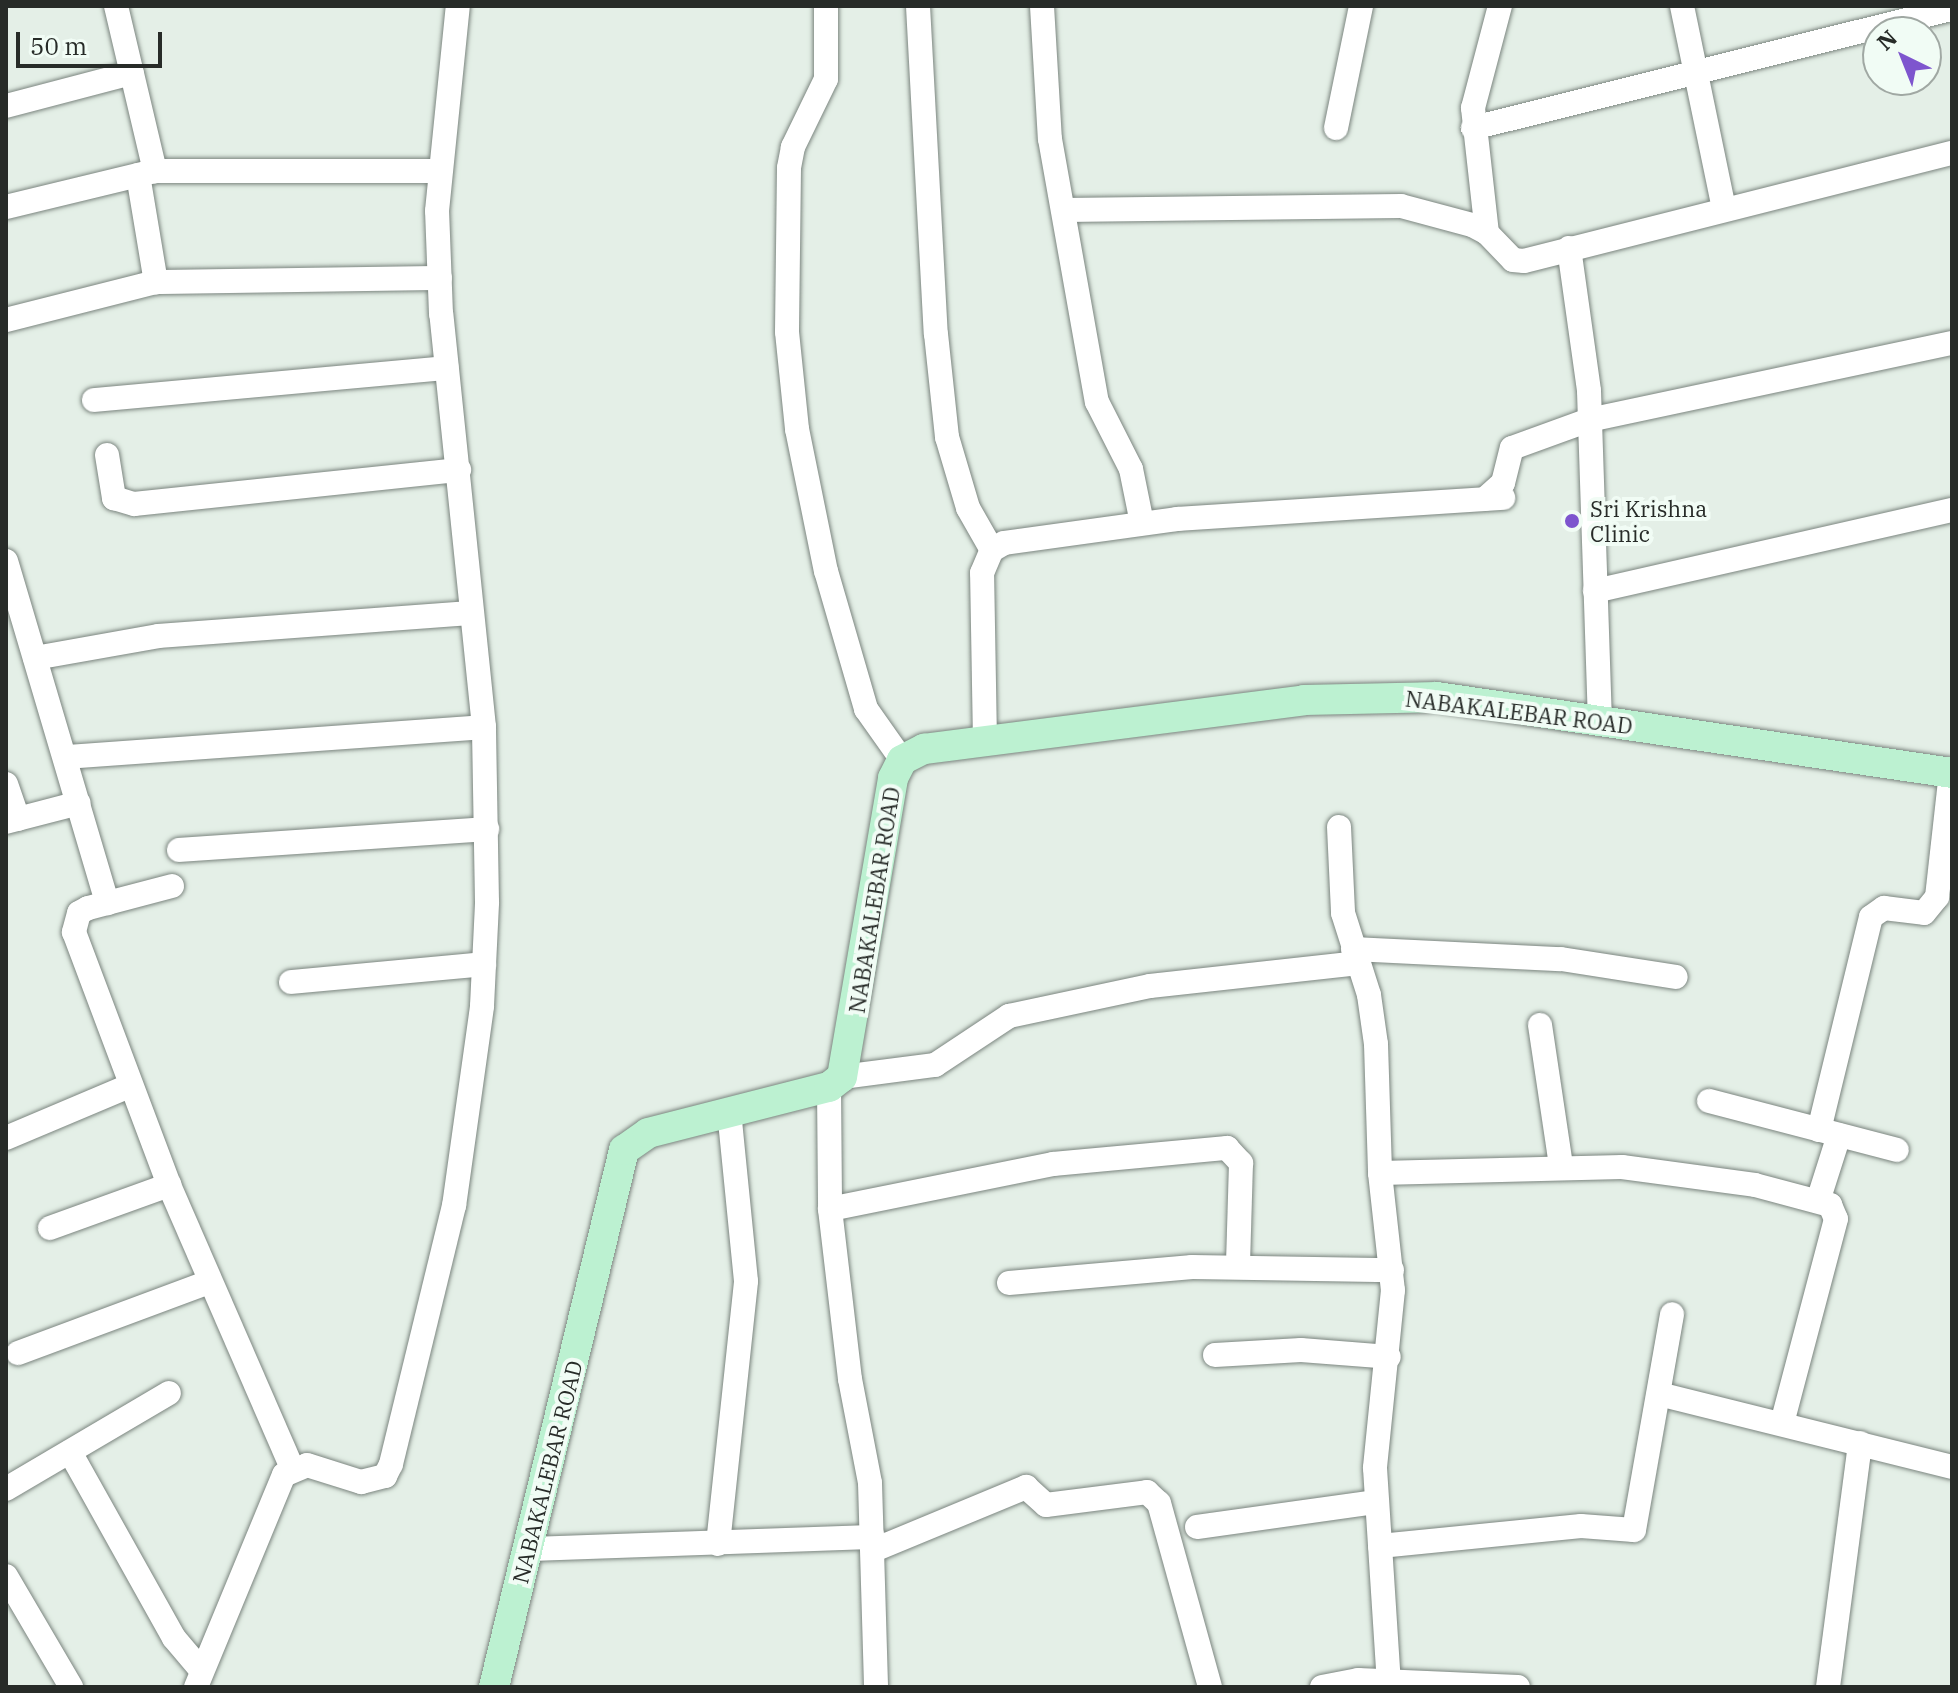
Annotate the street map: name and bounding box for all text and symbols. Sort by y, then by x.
scale bar [20,16,166,66]
north arrow [1862,16,1942,96]
text: N [1870,23,1903,56]
text: 50 m [30,30,87,62]
place label: Sri Krishna Clinic [1590,495,1707,546]
marker: Sri Krishna Clinic [1561,510,1583,532]
street label: NABAKALEBAR ROAD [1404,685,1634,739]
street label: NABAKALEBAR ROAD [843,785,905,1015]
street label: NABAKALEBAR ROAD [507,1358,587,1586]

